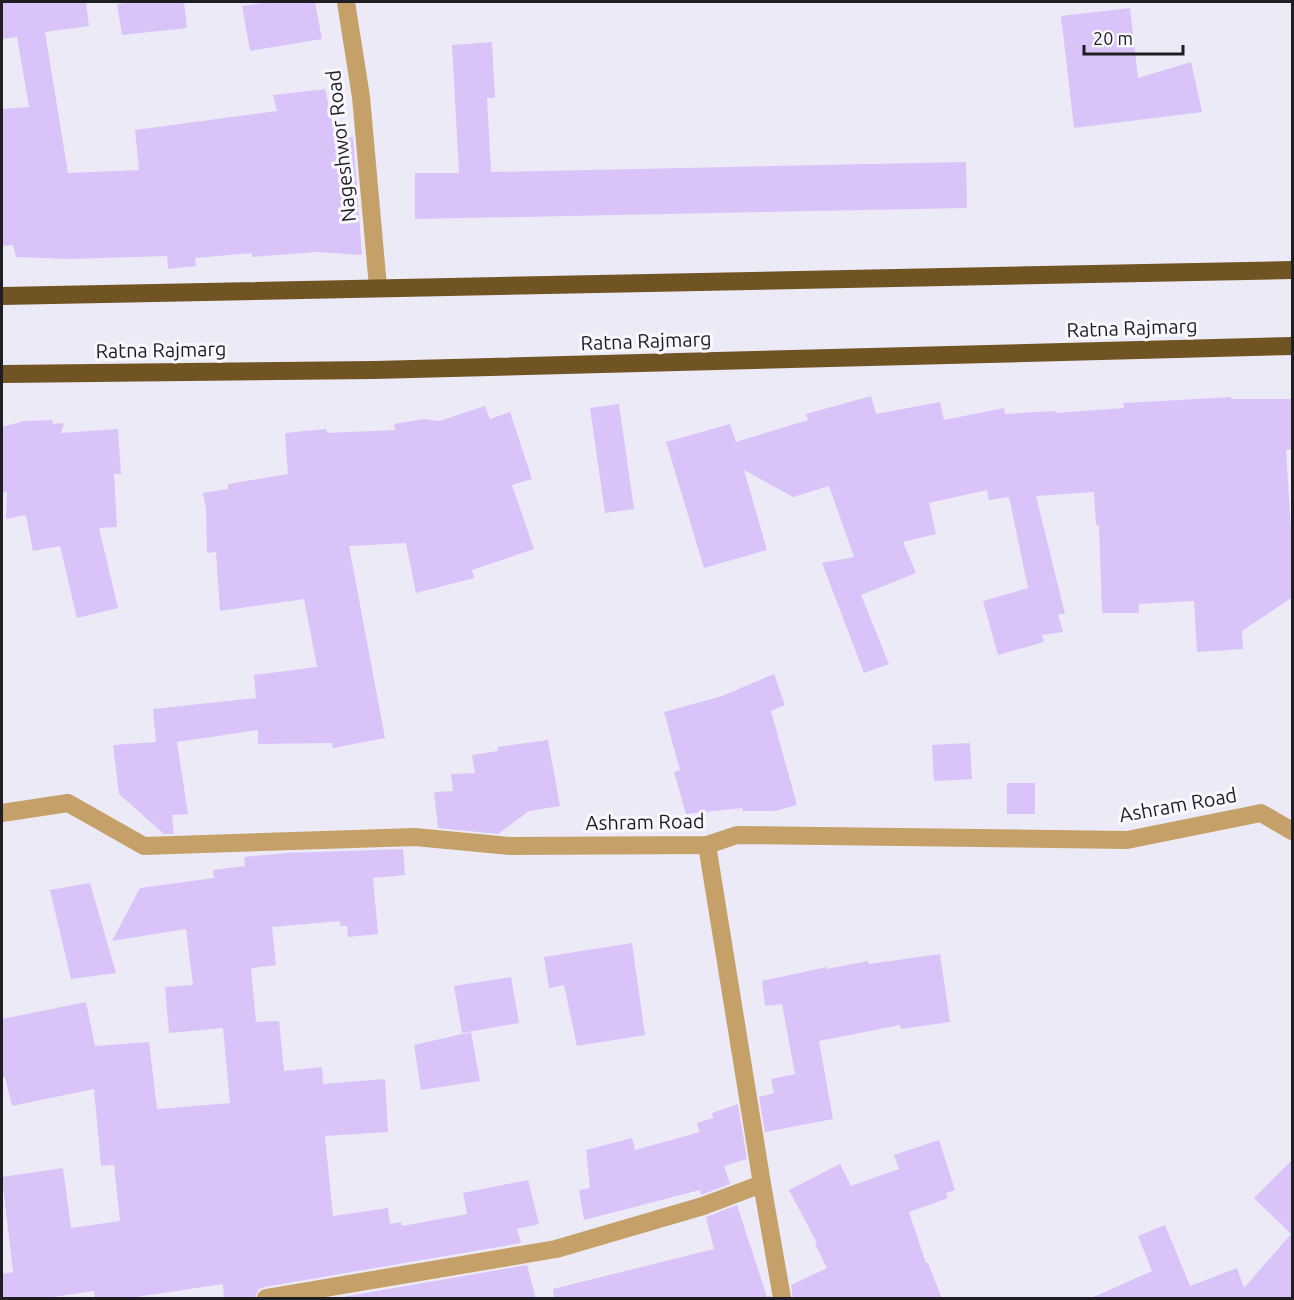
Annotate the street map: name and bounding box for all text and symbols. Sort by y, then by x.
scale bar [1084,18,1183,56]
text: 20 m [1093,28,1133,48]
street label: Nageshwor Road [321,69,360,223]
street label: Ratna Rajmarg [1066,314,1198,341]
street label: Ratna Rajmarg [580,327,712,354]
street label: Ratna Rajmarg [95,337,227,362]
street label: Ashram Road [1117,783,1239,826]
street label: Ashram Road [585,809,705,834]

